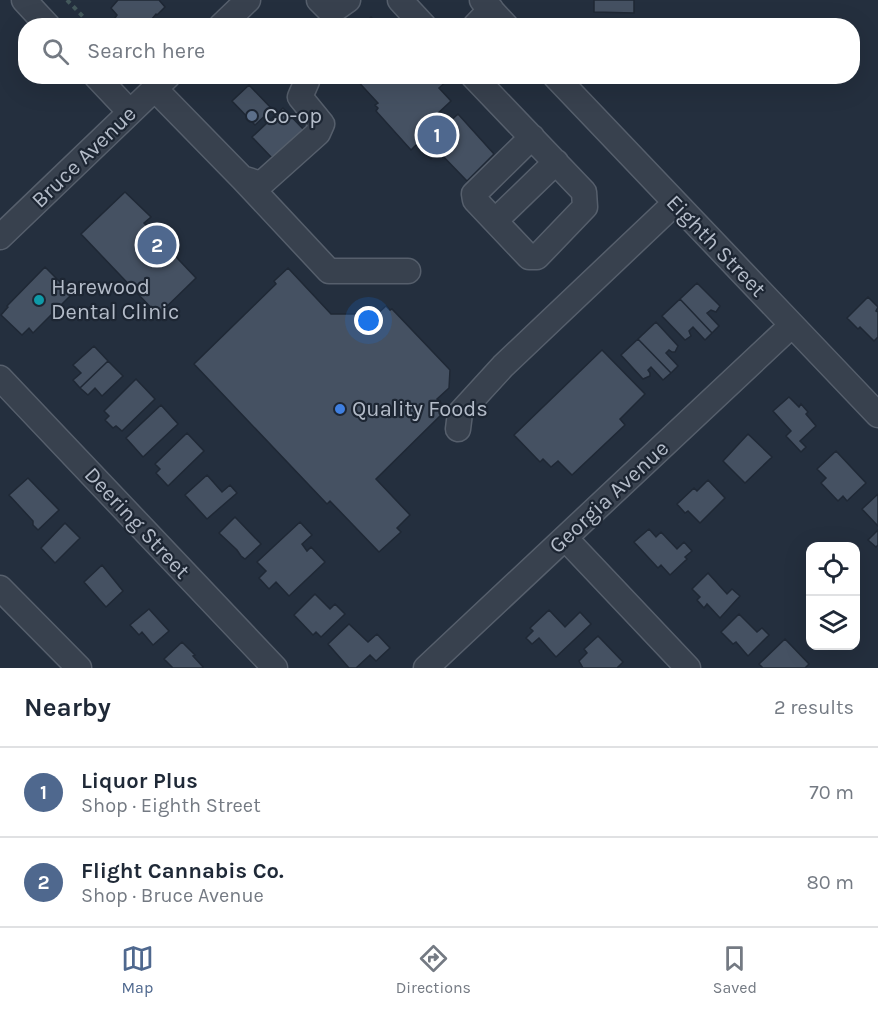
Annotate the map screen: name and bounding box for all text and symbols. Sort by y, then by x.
search box [18,18,860,84]
icon: search [39,35,72,68]
text: Search here [87,38,205,64]
street label: Bruce Avenue [26,101,142,213]
place label: Co-op [264,103,322,129]
marker: Co-op [245,109,259,123]
pin: 1 [418,112,456,158]
street label: Eighth Street [661,190,771,302]
pin: 2 [138,222,176,268]
place label: Harewood Dental Clinic [51,274,179,325]
marker: Harewood Dental Clinic [32,293,46,307]
your location [354,306,383,335]
place label: Quality Foods [352,396,488,422]
marker: Quality Foods [333,402,347,416]
street label: Georgia Avenue [544,435,674,559]
street label: Deering Street [79,462,195,584]
map controls [806,542,860,650]
button: locate [806,542,860,596]
button: layers [806,596,860,650]
text: Nearby [24,692,111,723]
text: 2 results [774,696,854,719]
text: Liquor Plus [81,768,198,794]
text: 1 [40,781,47,804]
text: 70 m [809,781,854,804]
text: Shop · Eighth Street [81,794,261,817]
text: Flight Cannabis Co. [81,858,284,884]
text: 2 [37,871,50,894]
text: 80 m [806,871,854,894]
text: Shop · Bruce Avenue [81,884,264,907]
tab: Map [121,942,154,997]
tab: Directions [396,942,471,997]
tab: Saved [713,942,757,997]

